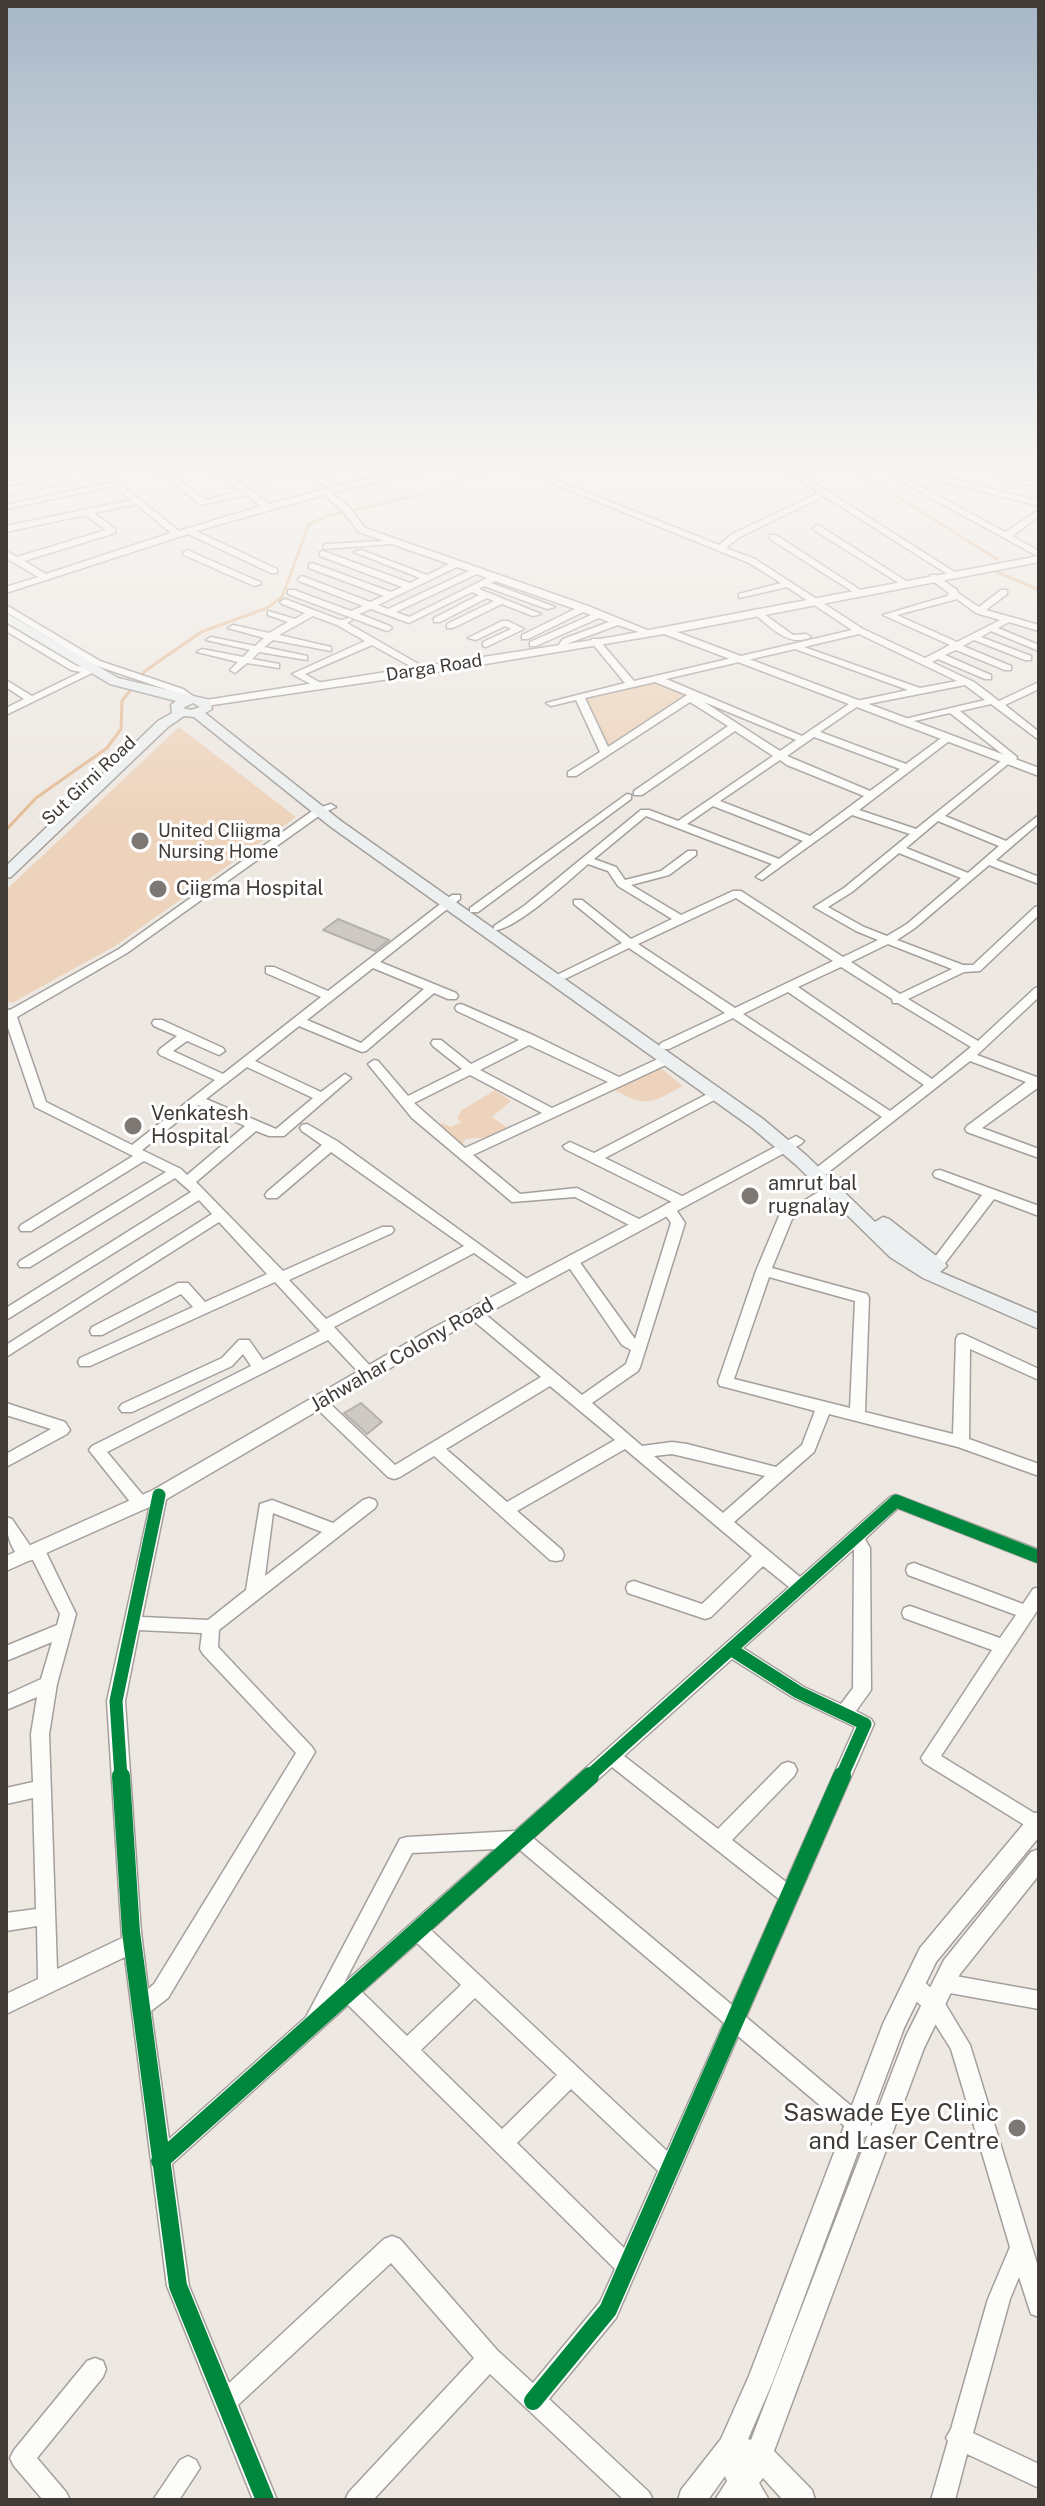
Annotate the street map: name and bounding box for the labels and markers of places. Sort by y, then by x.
place label: United CIiigma Nursing Home [158,820,281,862]
marker: United CIiigma Nursing Home [129,830,151,852]
place label: Ciigma Hospital [176,877,324,901]
marker: Ciigma Hospital [147,878,169,900]
place label: Venkatesh Hospital [151,1102,248,1149]
marker: Venkatesh Hospital [122,1115,144,1137]
place label: amrut bal rugnalay [768,1172,857,1219]
marker: amrut bal rugnalay [739,1185,761,1207]
place label: Saswade Eye Clinic and Laser Centre [783,2100,999,2156]
marker: Saswade Eye Clinic and Laser Centre [1006,2117,1028,2139]

